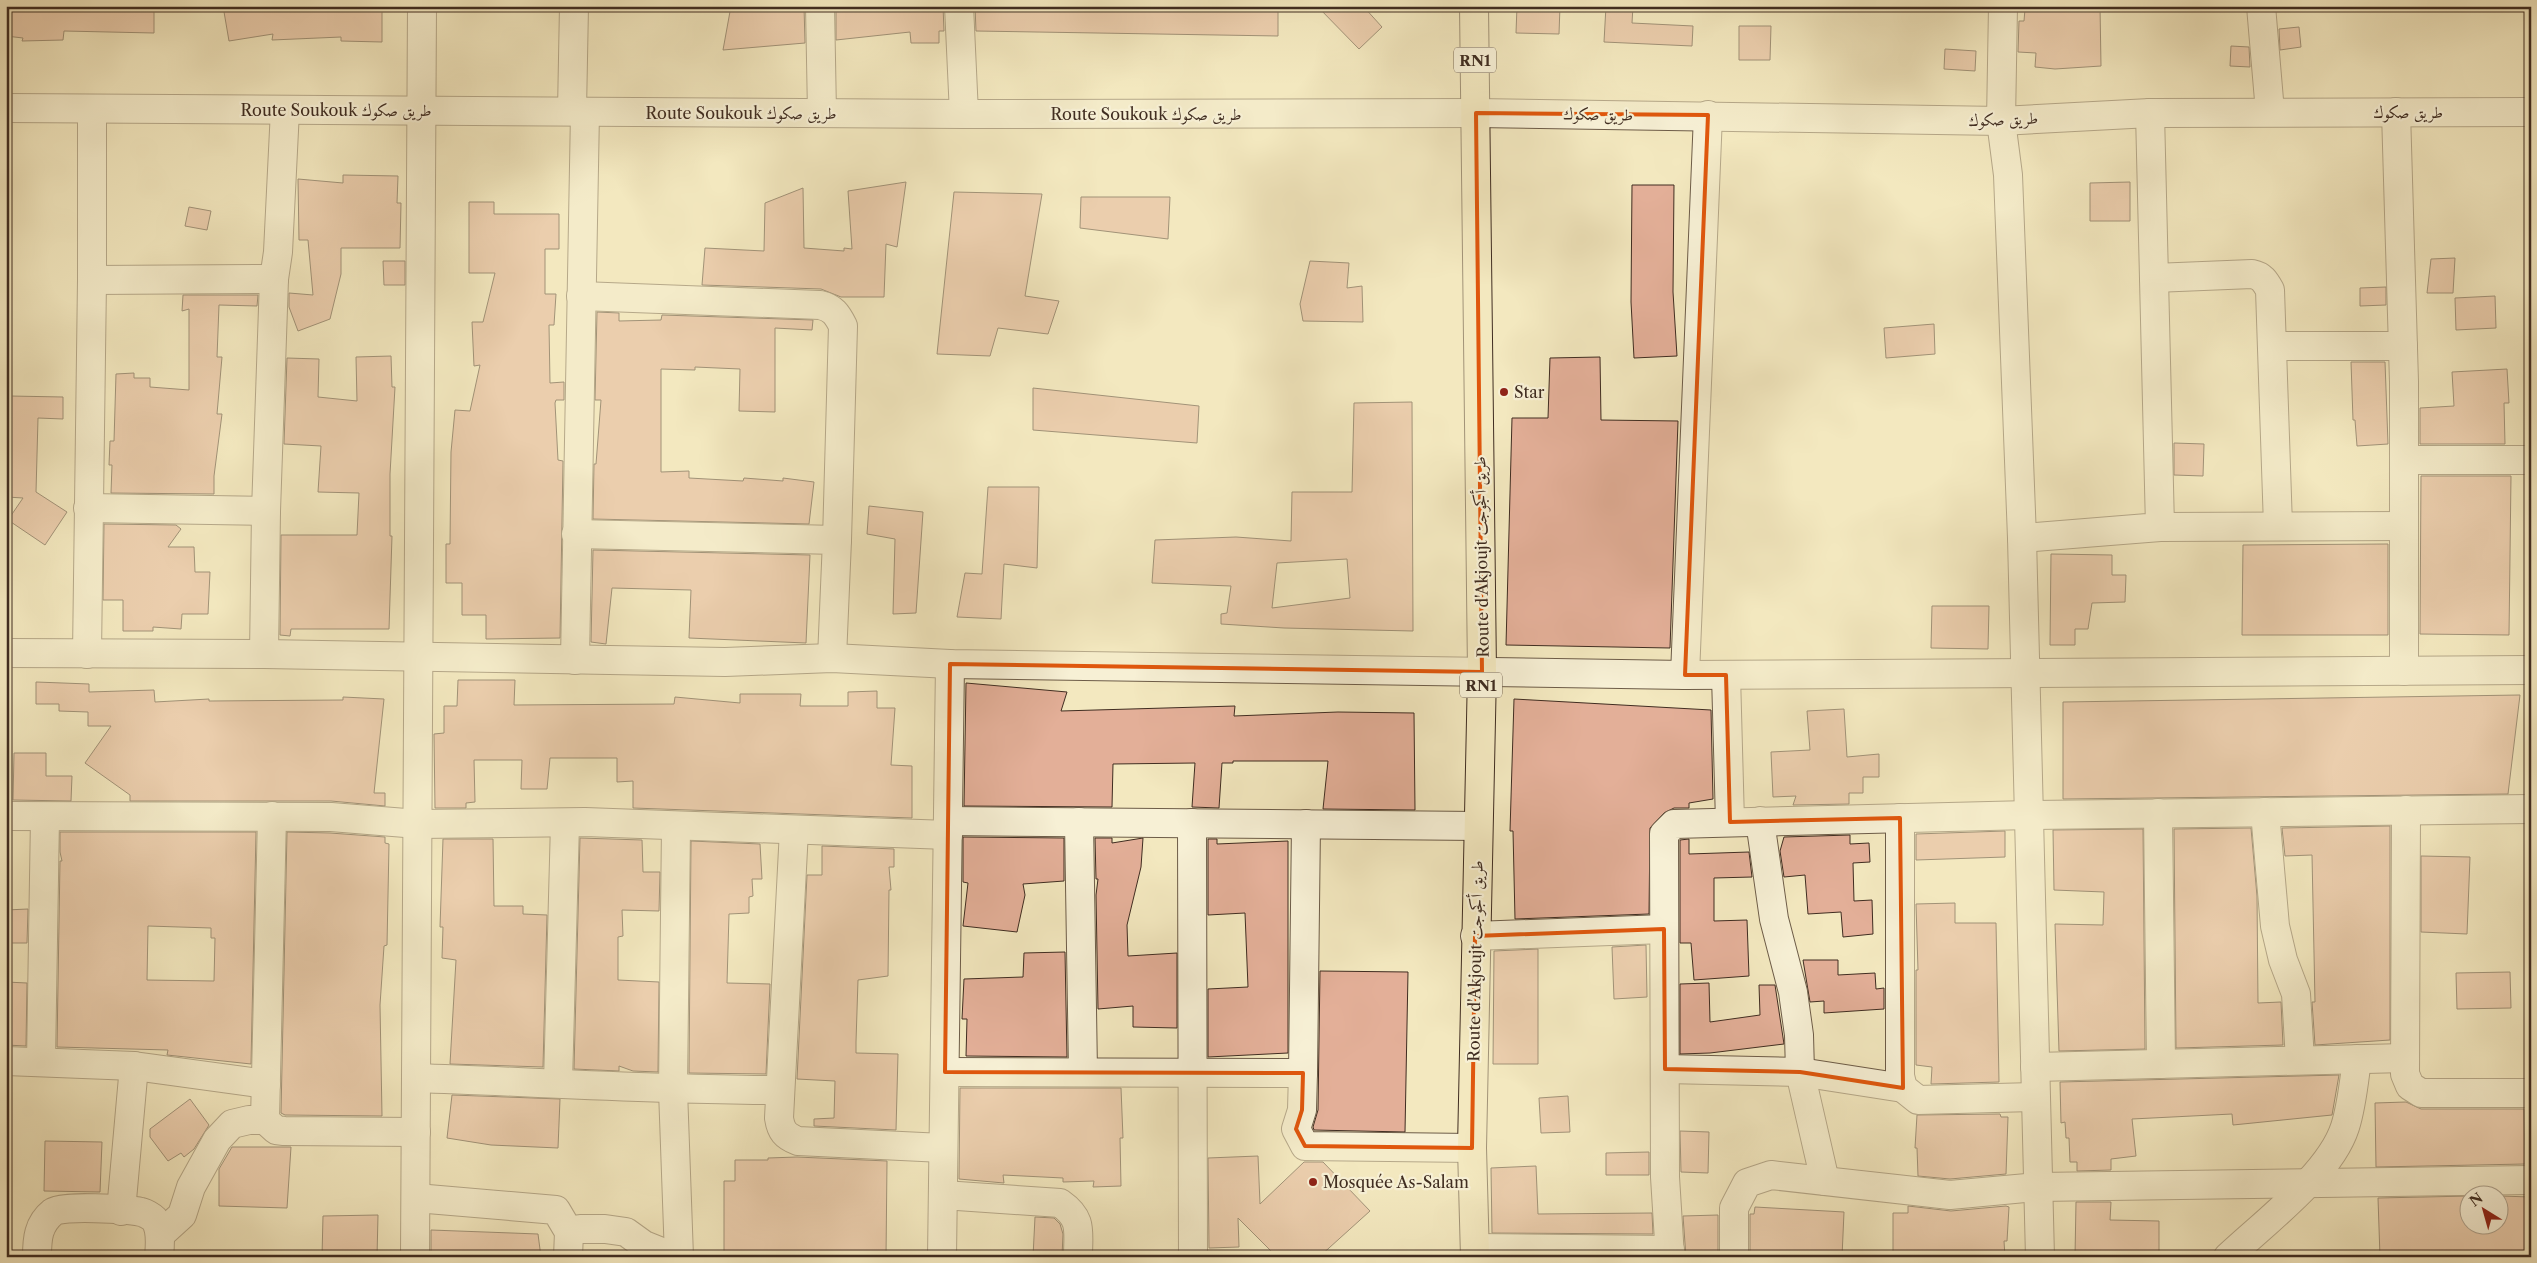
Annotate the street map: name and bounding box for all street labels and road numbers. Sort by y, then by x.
road number: RN1 [1454,48,1496,72]
street label: Route Soukouk طريق صكوك [241,100,432,121]
street label: طريق صكوك [2373,102,2443,123]
street label: Route Soukouk طريق صكوك [646,103,837,124]
street label: طريق صكوك [1563,103,1633,126]
street label: Route Soukouk طريق صكوك [1051,104,1242,125]
street label: طريق صكوك [1968,108,2038,131]
street label: Route d'Akjoujt طريق أكجوجت [1468,456,1494,658]
road number: RN1 [1460,672,1502,698]
street label: Route d'Akjoujt طريق أكجوجت [1462,860,1488,1062]

